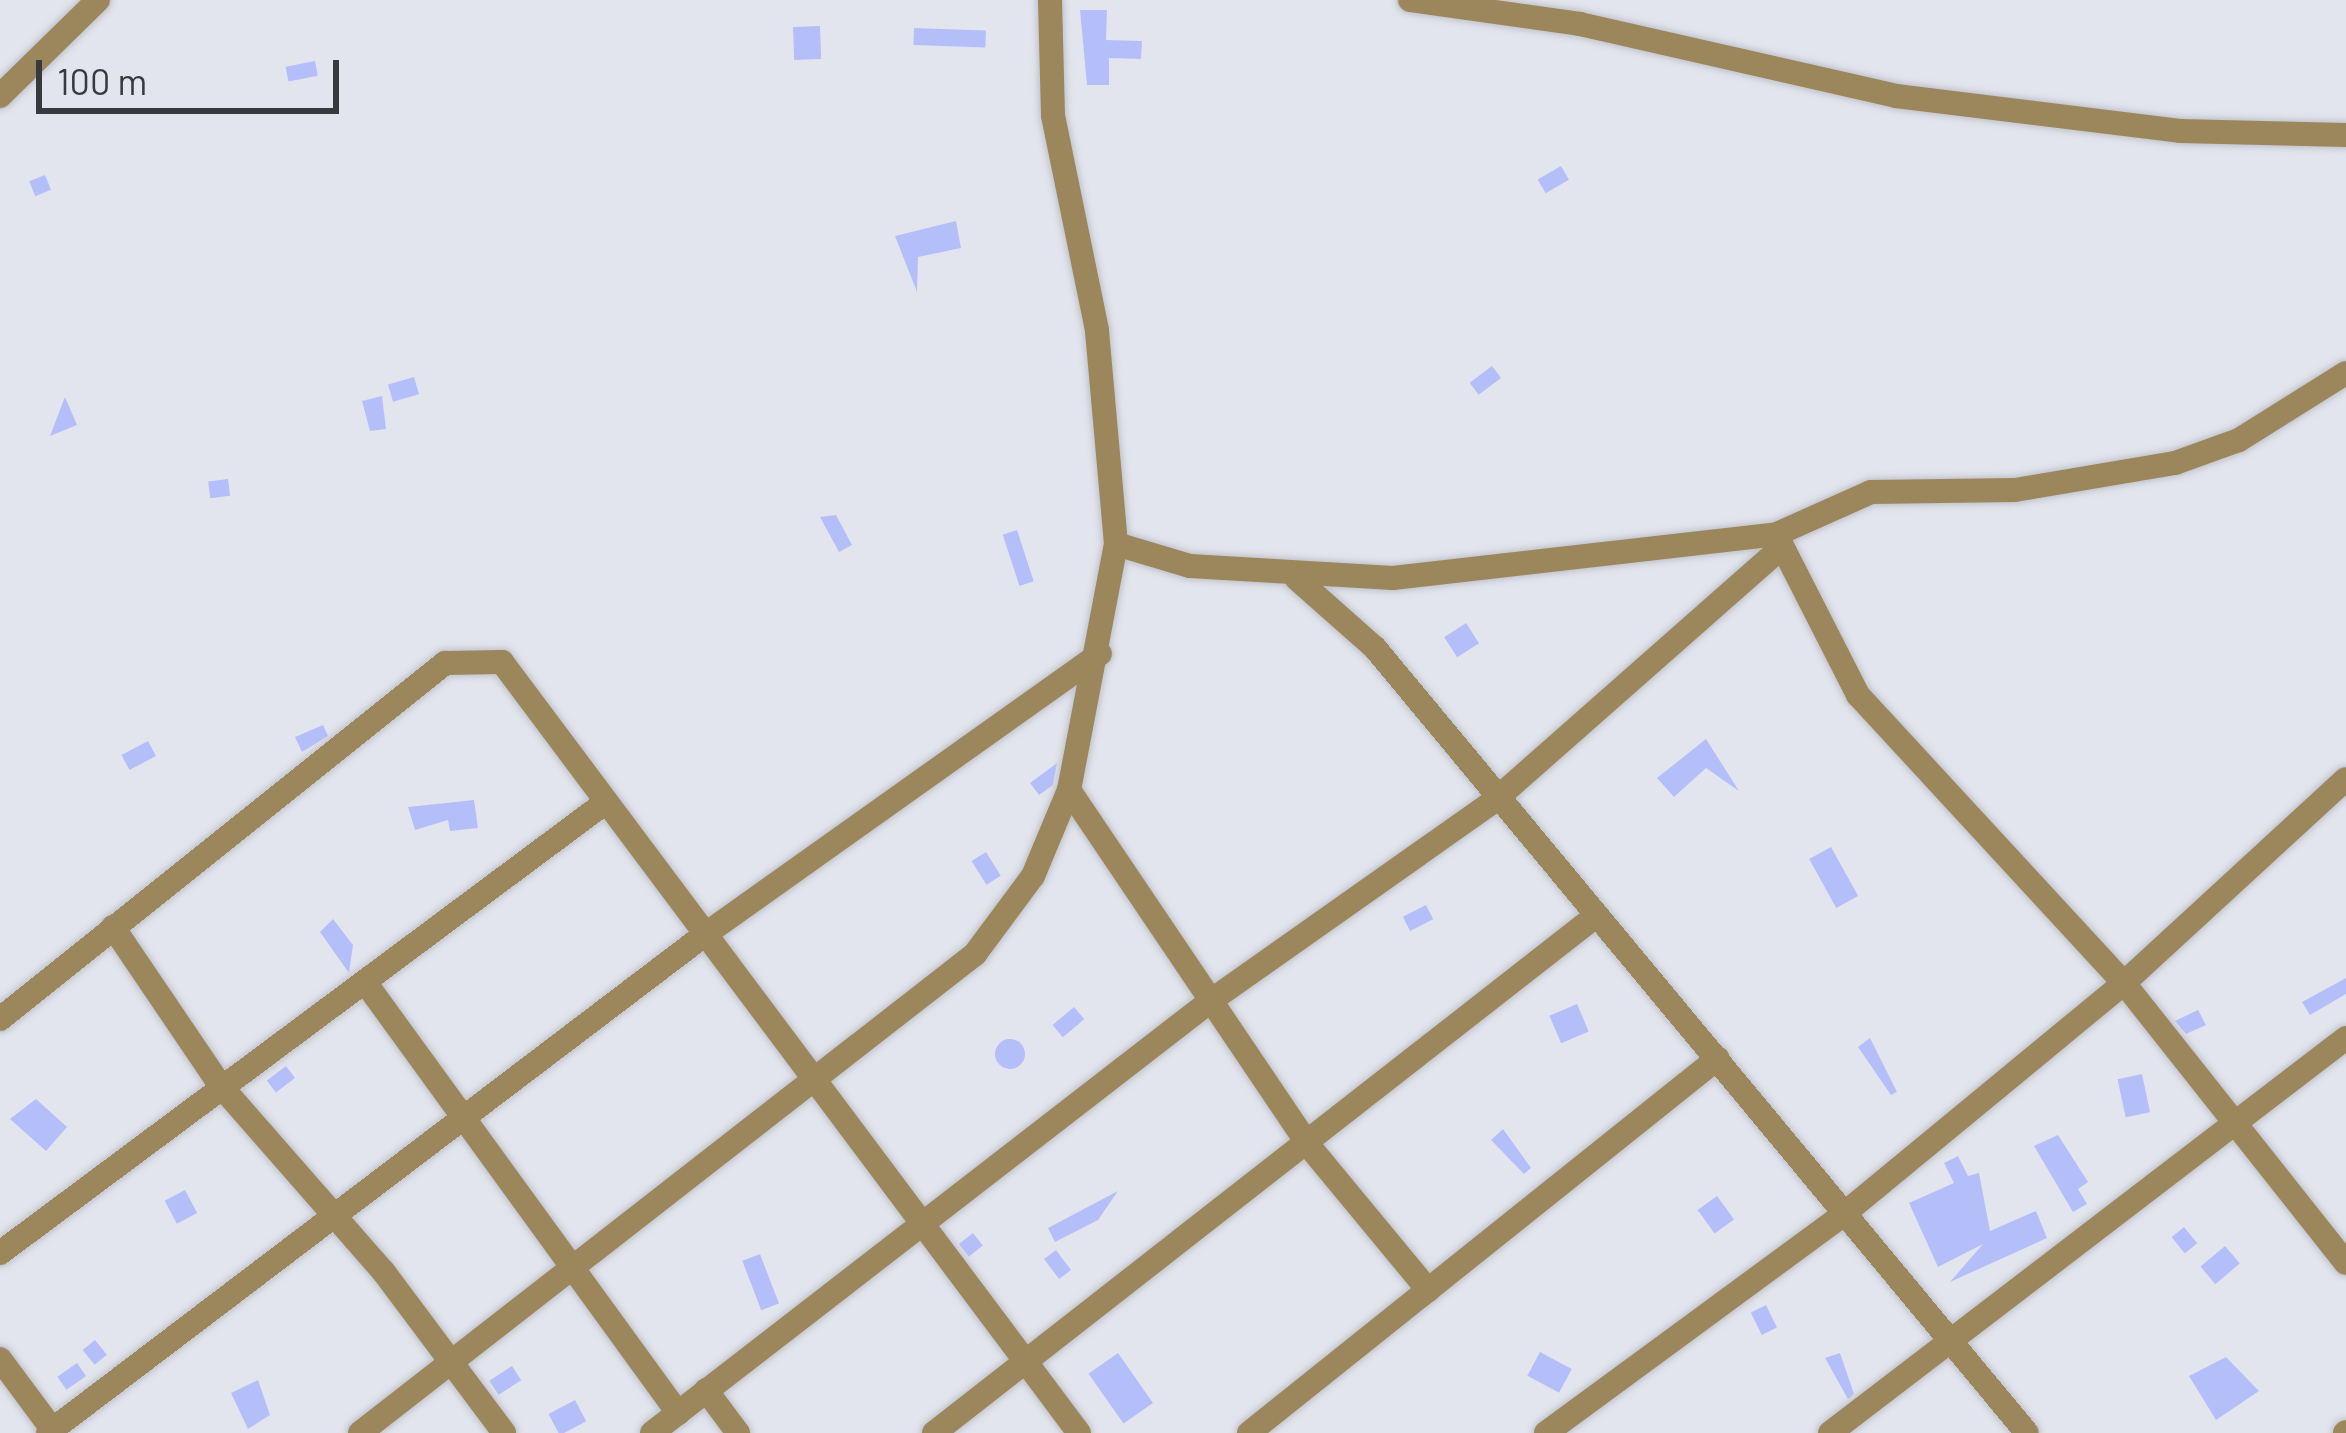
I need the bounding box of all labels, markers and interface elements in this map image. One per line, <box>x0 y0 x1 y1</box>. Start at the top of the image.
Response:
scale bar <box>42 36 345 110</box>
text: 100 m <box>57 59 147 102</box>

